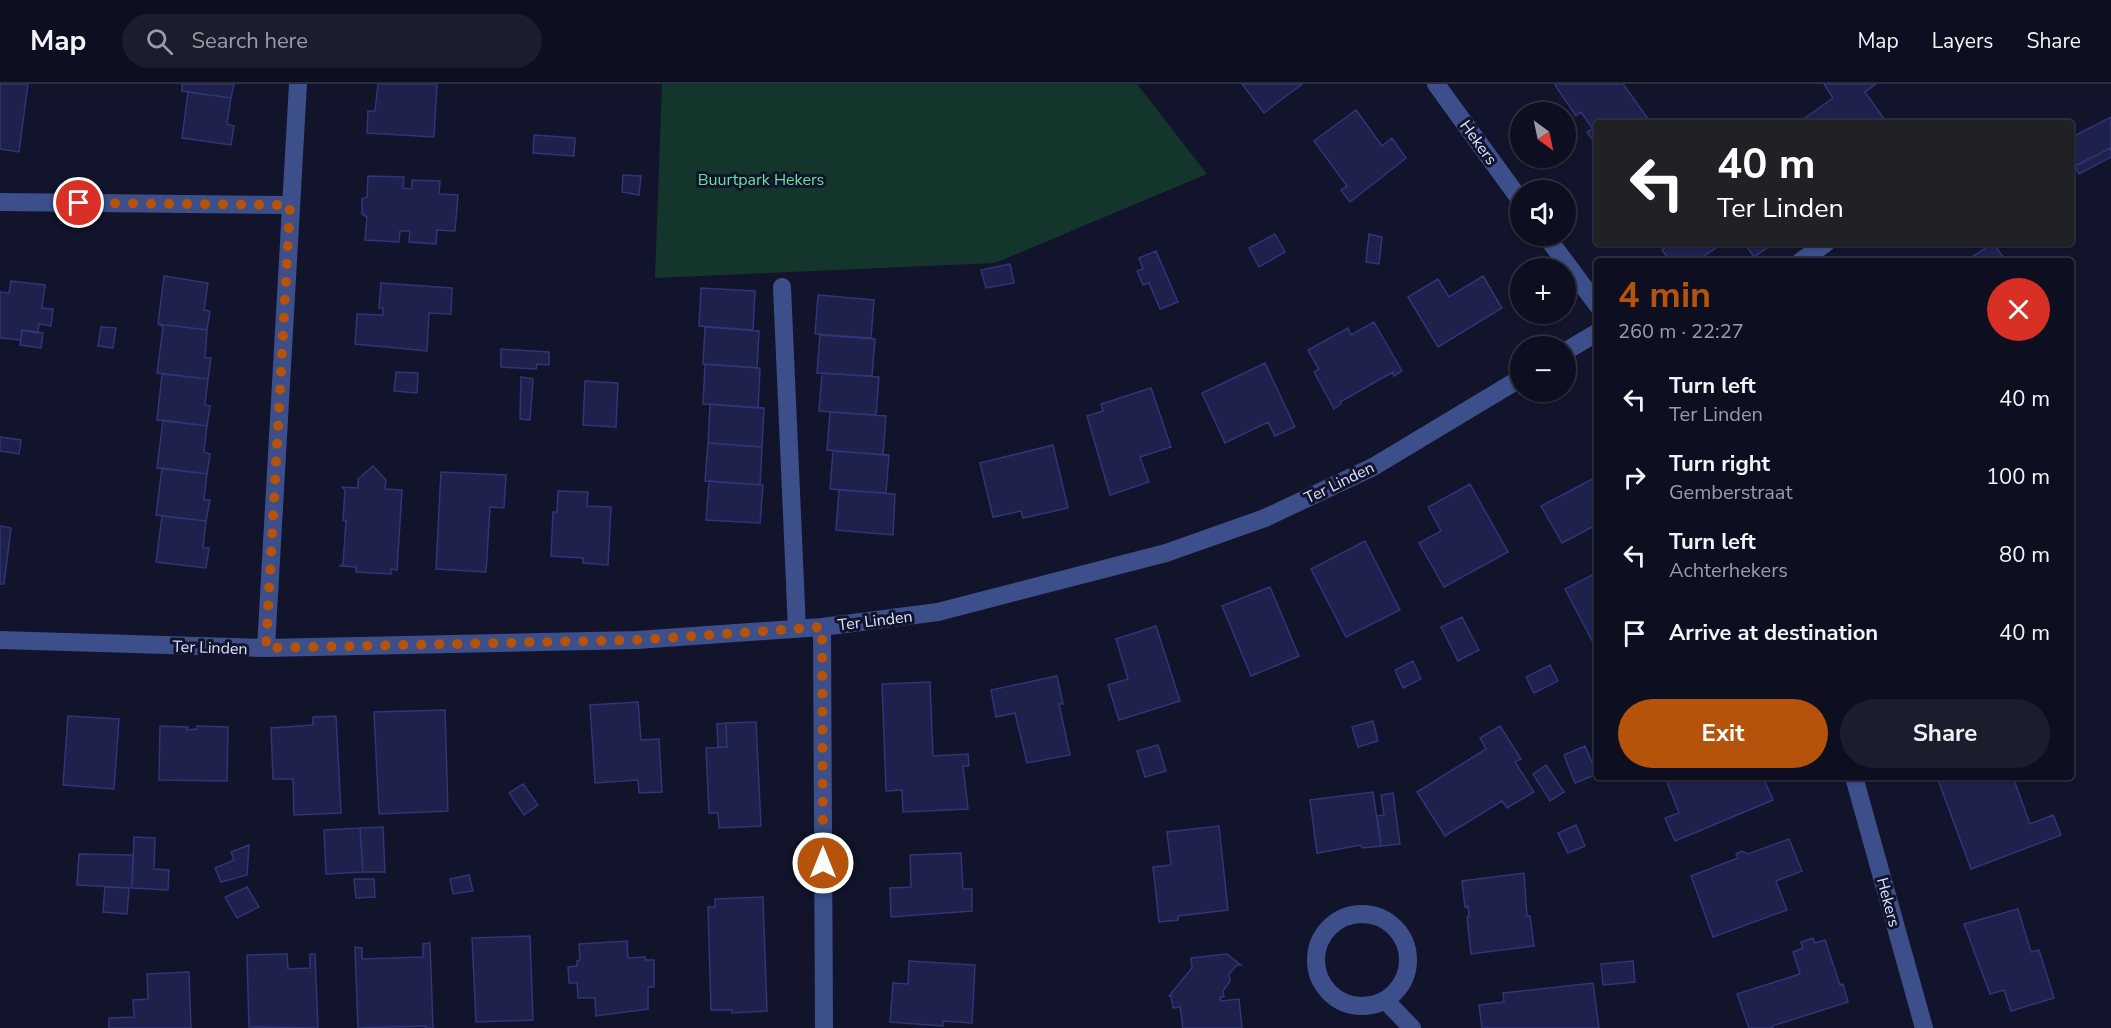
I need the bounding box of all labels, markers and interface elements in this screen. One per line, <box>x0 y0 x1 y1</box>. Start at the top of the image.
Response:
search box <box>122 14 542 68</box>
text: Map <box>30 22 86 60</box>
icon: search <box>143 25 176 58</box>
text: Search here <box>191 26 308 56</box>
text: Map <box>1857 27 1899 55</box>
text: Layers <box>1932 27 1993 55</box>
text: Share <box>2026 27 2081 55</box>
north arrow <box>1510 102 1576 168</box>
map controls <box>1510 102 1576 402</box>
street label: Hekers <box>1454 116 1502 169</box>
text: 40 m <box>1717 136 1816 193</box>
icon: left <box>1618 144 1696 222</box>
park label: Buurtpark Hekers <box>698 169 824 191</box>
pin <box>53 177 104 228</box>
button: sound <box>1510 180 1576 246</box>
icon: arrive <box>62 186 95 219</box>
text: Ter Linden <box>1717 190 1844 227</box>
button: + <box>1510 258 1576 324</box>
text: 4 min <box>1618 271 1711 320</box>
button: close <box>1987 278 2050 341</box>
text: 260 m · 22:27 <box>1618 318 1744 345</box>
button: − <box>1510 336 1576 402</box>
text: Turn left <box>1669 371 1756 401</box>
icon: left <box>1618 383 1651 416</box>
text: 40 m <box>1999 384 2050 414</box>
text: Ter Linden <box>1669 401 1763 428</box>
text: Turn right <box>1669 449 1770 479</box>
street label: Ter Linden <box>1301 457 1378 509</box>
icon: right <box>1618 461 1651 494</box>
text: 100 m <box>1986 462 2050 492</box>
text: Gemberstraat <box>1669 479 1792 506</box>
text: Turn left <box>1669 527 1756 557</box>
icon: left <box>1618 539 1651 572</box>
text: 80 m <box>1999 540 2050 570</box>
text: Achterhekers <box>1669 557 1788 584</box>
street label: Ter Linden <box>836 605 914 636</box>
icon: arrive <box>1618 617 1651 650</box>
text: Arrive at destination <box>1669 618 1878 648</box>
text: 40 m <box>1999 618 2050 648</box>
street label: Ter Linden <box>172 636 248 660</box>
button: Exit <box>1618 699 1828 768</box>
button: Share <box>1840 699 2050 768</box>
position arrow <box>791 831 855 895</box>
street label: Hekers <box>1871 875 1905 929</box>

